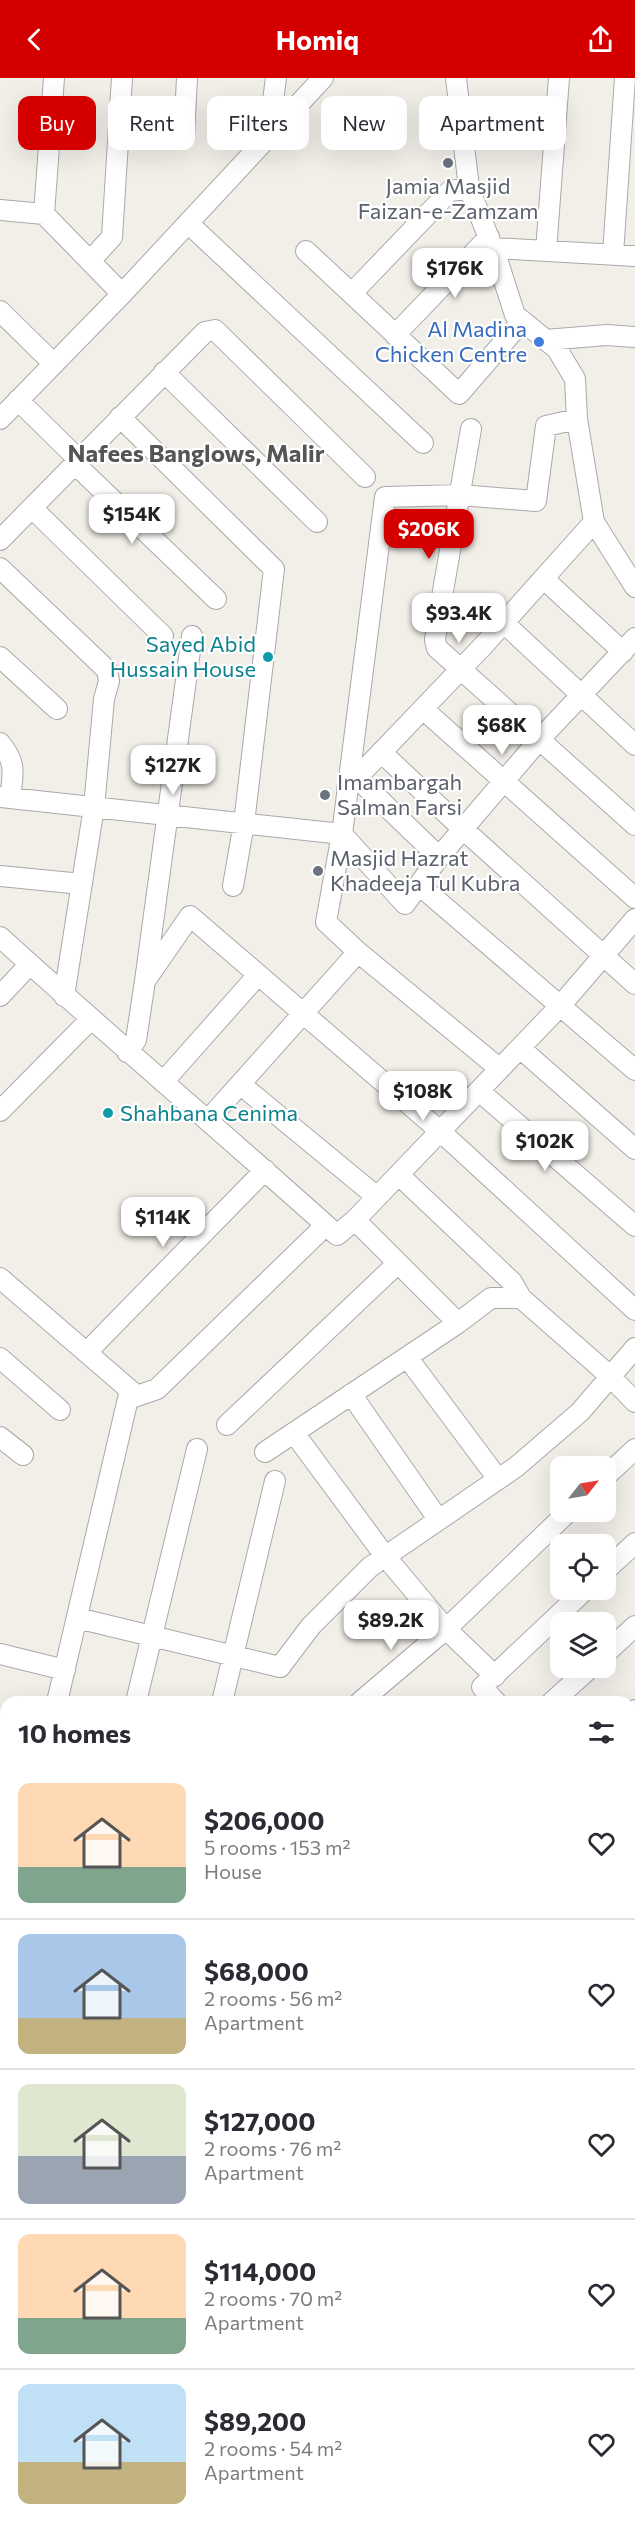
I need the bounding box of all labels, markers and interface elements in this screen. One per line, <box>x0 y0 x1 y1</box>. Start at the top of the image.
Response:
icon: back <box>18 23 51 56</box>
text: Homiq <box>276 23 359 56</box>
icon: share <box>584 23 617 56</box>
chip: Buy <box>18 96 96 150</box>
chip: Rent <box>108 96 195 150</box>
chip: Filters <box>207 96 309 150</box>
chip: New <box>321 96 407 150</box>
chip: Apartment <box>419 96 566 150</box>
marker: Jamia Masjid Faizan-e-Zamzam <box>441 156 455 170</box>
place label: Jamia Masjid Faizan-e-Zamzam <box>358 172 538 224</box>
pin: $176K <box>413 248 497 299</box>
text: $176K <box>426 255 484 279</box>
place label: Al Madina Chicken Centre <box>375 315 527 367</box>
marker: Al Madina Chicken Centre <box>532 335 546 349</box>
district label: Nafees Banglows, Malir <box>67 438 325 467</box>
pin: $154K <box>90 494 174 545</box>
text: $154K <box>103 501 161 525</box>
pin: $206K <box>387 509 471 560</box>
text: $206K <box>398 516 460 540</box>
pin: $93.4K <box>410 593 508 644</box>
text: $93.4K <box>426 600 492 624</box>
place label: Sayed Abid Hussain House <box>110 630 256 682</box>
marker: Sayed Abid Hussain House <box>261 650 275 664</box>
pin: $68K <box>466 705 538 756</box>
text: $68K <box>477 712 527 736</box>
pin: $127K <box>131 745 215 796</box>
text: $127K <box>145 752 201 776</box>
place label: Imambargah Salman Farsi <box>337 768 462 820</box>
marker: Imambargah Salman Farsi <box>318 788 332 802</box>
place label: Masjid Hazrat Khadeeja Tul Kubra <box>330 844 520 896</box>
marker: Masjid Hazrat Khadeeja Tul Kubra <box>311 864 325 878</box>
pin: $108K <box>381 1071 465 1122</box>
text: $108K <box>393 1078 453 1102</box>
place label: Shahbana Cenima <box>120 1099 298 1126</box>
marker: Shahbana Cenima <box>101 1106 115 1120</box>
pin: $102K <box>503 1121 587 1172</box>
text: $102K <box>515 1128 575 1152</box>
pin: $114K <box>121 1197 205 1248</box>
text: $114K <box>135 1204 191 1228</box>
north arrow <box>550 1456 616 1522</box>
map controls <box>550 1456 616 1678</box>
button: locate <box>550 1534 616 1600</box>
pin: $89.2K <box>342 1600 440 1651</box>
text: $89.2K <box>358 1607 424 1631</box>
button: layers <box>550 1612 616 1678</box>
icon: filters <box>585 1716 618 1749</box>
text: 10 homes <box>18 1717 131 1748</box>
text: $206,000 <box>204 1804 325 1835</box>
icon: home <box>66 1807 138 1879</box>
icon: heart <box>585 1827 618 1860</box>
text: 5 rooms · 153 m² <box>204 1835 351 1859</box>
text: House <box>204 1859 262 1883</box>
text: $68,000 <box>204 1955 309 1986</box>
icon: home <box>66 1958 138 2030</box>
icon: heart <box>585 1978 618 2011</box>
text: 2 rooms · 56 m² <box>204 1986 342 2010</box>
text: Apartment <box>204 2010 304 2034</box>
text: $127,000 <box>204 2105 316 2136</box>
icon: home <box>66 2108 138 2180</box>
icon: heart <box>585 2128 618 2161</box>
text: 2 rooms · 76 m² <box>204 2136 341 2160</box>
text: Apartment <box>204 2160 304 2184</box>
text: $114,000 <box>204 2255 316 2286</box>
icon: home <box>66 2258 138 2330</box>
icon: heart <box>585 2278 618 2311</box>
text: 2 rooms · 70 m² <box>204 2286 342 2310</box>
text: Apartment <box>204 2310 304 2334</box>
text: $89,200 <box>204 2405 306 2436</box>
icon: home <box>66 2408 138 2480</box>
icon: heart <box>585 2428 618 2461</box>
text: 2 rooms · 54 m² <box>204 2436 342 2460</box>
text: Apartment <box>204 2460 304 2484</box>

